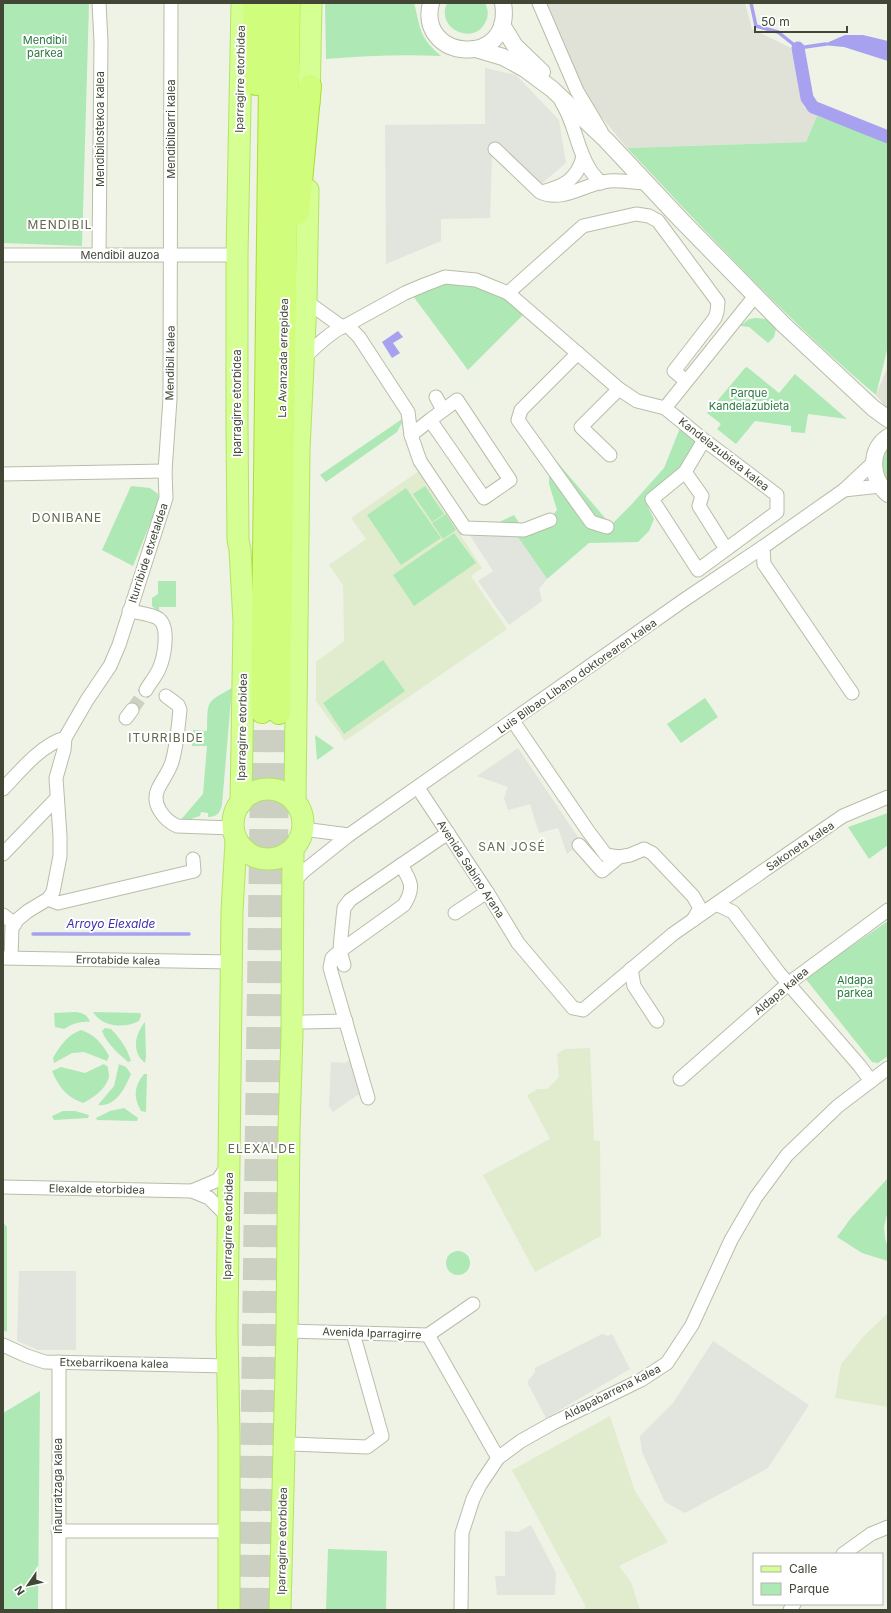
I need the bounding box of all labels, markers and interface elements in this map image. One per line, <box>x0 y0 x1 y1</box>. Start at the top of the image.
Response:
scale bar <box>755 8 847 34</box>
text: 50 m <box>761 14 790 29</box>
street label: Iparragirre etorbidea <box>232 25 248 133</box>
park label: Mendibil parkea <box>23 33 67 60</box>
street label: Mendibilostekoa kalea <box>93 71 107 187</box>
street label: Mendibilbarri kalea <box>164 79 178 179</box>
district label: MENDIBIL <box>28 217 92 232</box>
street label: Mendibil auzoa <box>81 248 159 262</box>
street label: La Avanzada errepidea <box>275 298 291 418</box>
street label: Mendibil kalea <box>162 325 178 401</box>
street label: Iparragirre etorbidea <box>230 349 244 457</box>
park label: Parque Kandelazubieta <box>709 386 789 413</box>
street label: Kandelazubieta kalea <box>676 414 772 494</box>
street label: Iturribide etxetaldea <box>125 501 171 605</box>
district label: DONIBANE <box>32 510 102 525</box>
street label: Luis Bilbao Libano doktorearen kalea <box>495 615 659 737</box>
street label: Iparragirre etorbidea <box>234 673 250 781</box>
district label: ITURRIBIDE <box>128 730 204 745</box>
street label: Avenida Sabino Arana <box>434 817 508 921</box>
street label: Sakoneta kalea <box>763 818 837 874</box>
district label: SAN JOSÉ <box>478 839 546 854</box>
water label: Arroyo Elexalde <box>66 916 156 931</box>
street label: Errotabide kalea <box>76 952 160 968</box>
street label: Aldapa kalea <box>751 964 811 1018</box>
park label: Aldapa parkea <box>837 973 873 1000</box>
district label: ELEXALDE <box>228 1141 296 1156</box>
street label: Iparragirre etorbidea <box>220 1172 236 1280</box>
street label: Elexalde etorbidea <box>49 1181 145 1197</box>
street label: Avenida Iparragirre <box>322 1324 422 1342</box>
street label: Etxebarrikoena kalea <box>59 1355 169 1371</box>
street label: Aldapabarrena kalea <box>561 1361 663 1423</box>
street label: Iñaurratzaga kalea <box>51 1438 65 1534</box>
street label: Iparragirre etorbidea <box>274 1487 290 1595</box>
legend <box>753 1553 883 1605</box>
text: Calle <box>789 1561 817 1576</box>
north arrow <box>8 1565 48 1605</box>
text: Parque <box>789 1581 829 1596</box>
text: N <box>12 1583 28 1598</box>

